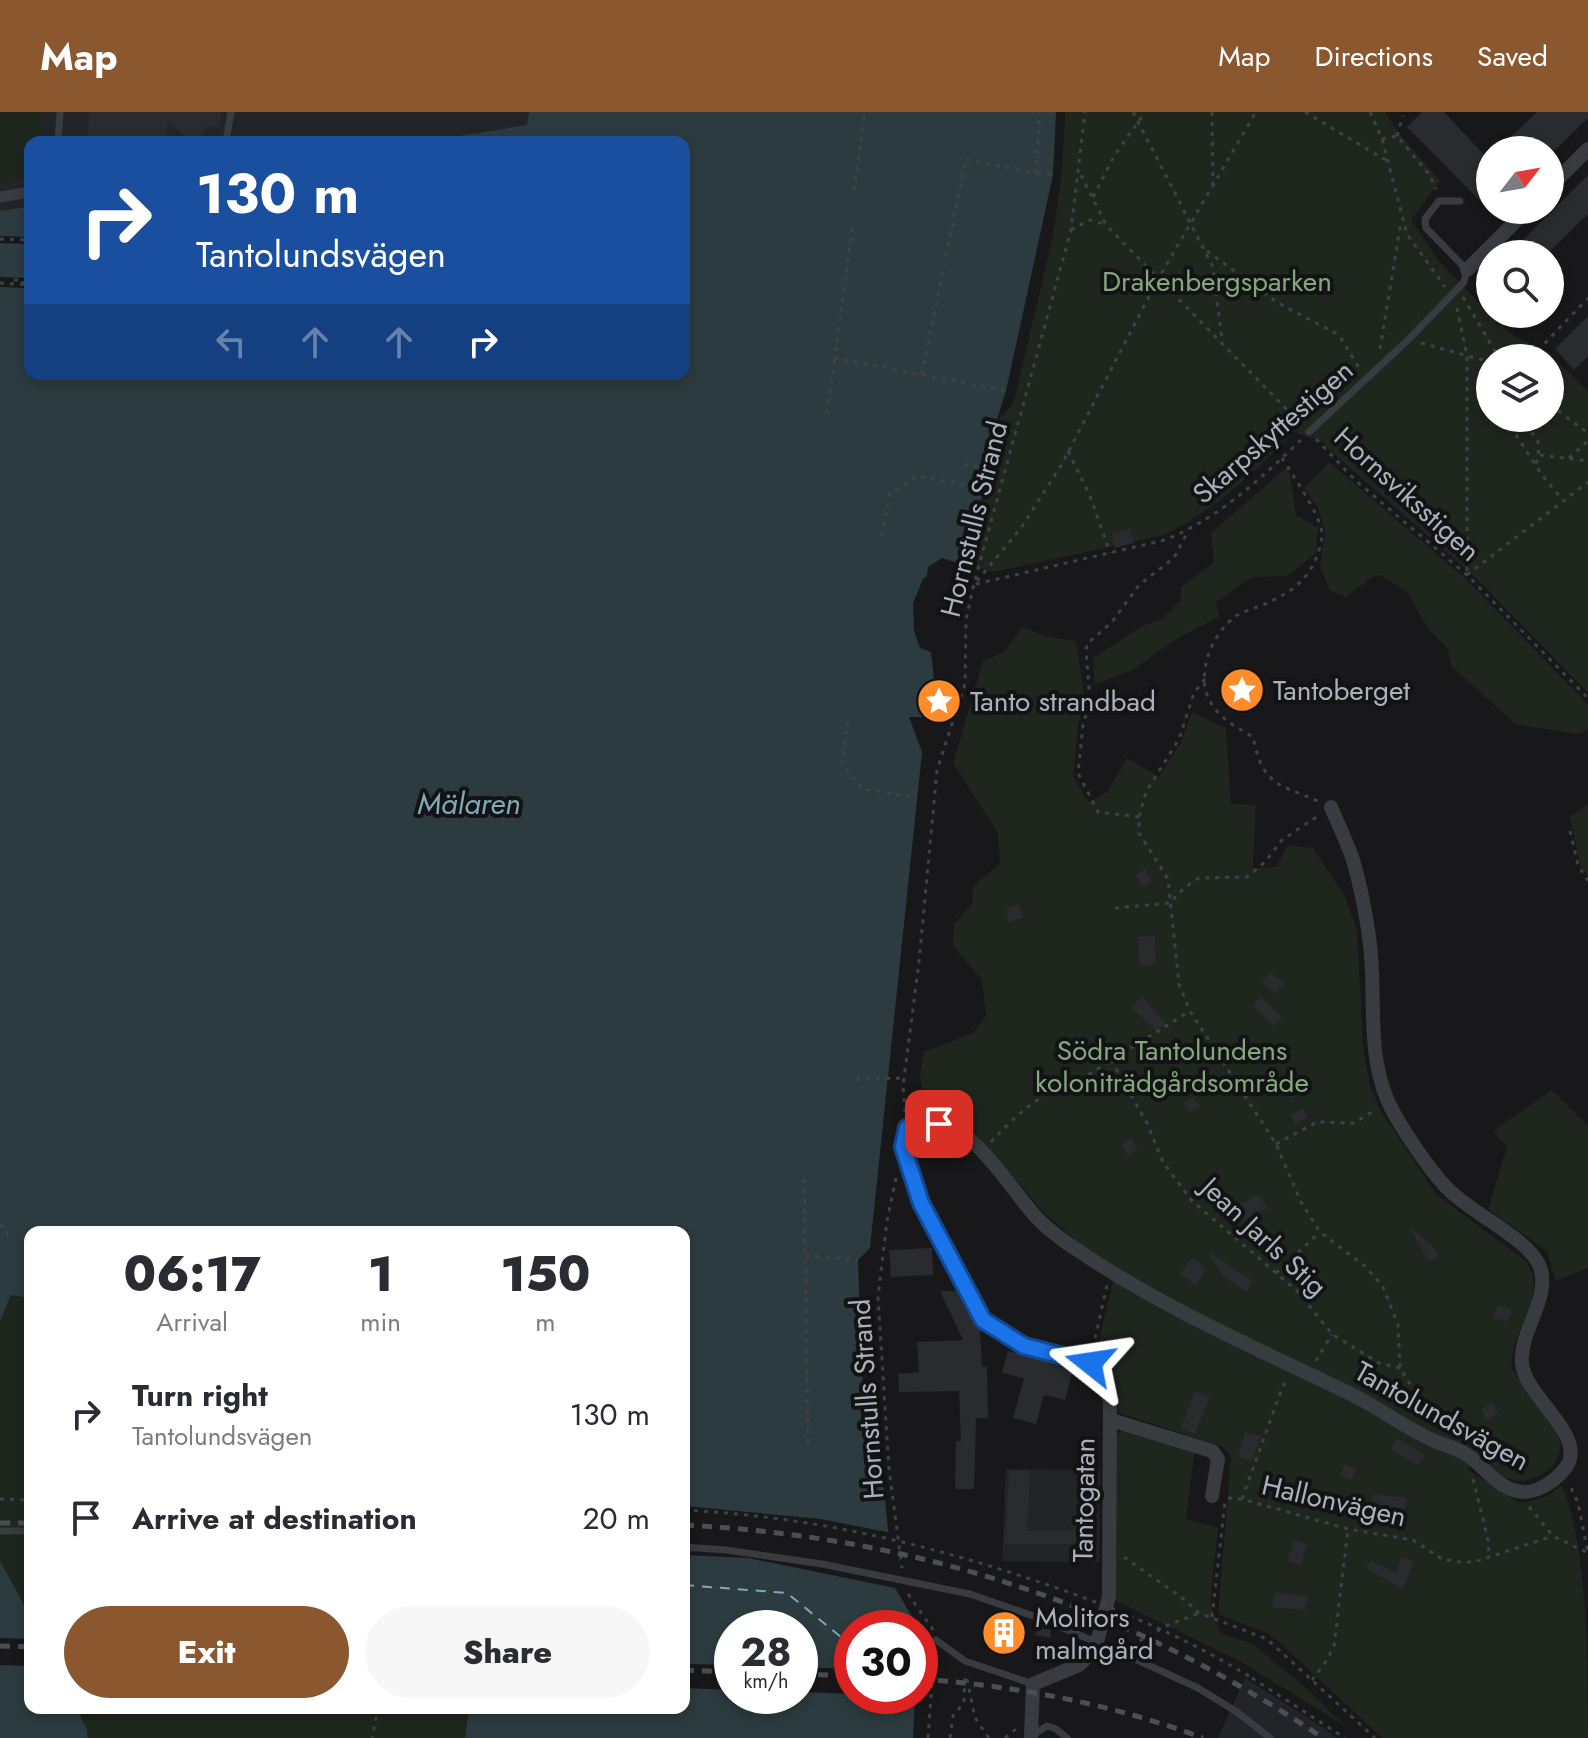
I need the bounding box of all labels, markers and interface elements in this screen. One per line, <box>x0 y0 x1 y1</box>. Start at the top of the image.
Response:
text: Map <box>40 29 118 84</box>
text: Map <box>1218 36 1270 77</box>
text: Directions <box>1314 36 1433 77</box>
text: Saved <box>1477 36 1548 77</box>
north arrow <box>1476 136 1564 224</box>
map controls <box>1476 136 1564 432</box>
text: 130 m <box>196 153 359 234</box>
icon: right <box>64 168 168 272</box>
text: Tantolundsvägen <box>196 228 446 280</box>
button: search <box>1476 240 1564 328</box>
park label: Drakenbergsparken <box>1102 261 1332 302</box>
icon: left <box>209 320 253 364</box>
icon: ahead <box>293 320 337 364</box>
icon: ahead <box>377 320 421 364</box>
icon: right <box>461 320 505 364</box>
button: layers <box>1476 344 1564 432</box>
street label: Skarpskyttestigen <box>1184 351 1362 513</box>
street label: Hornstulls Strand <box>930 417 1018 621</box>
street label: Hornsviksstigen <box>1325 417 1489 571</box>
place icon: Tantoberget <box>1218 666 1266 714</box>
place label: Tantoberget <box>1273 670 1410 711</box>
place icon: Tanto strandbad <box>915 677 963 725</box>
place label: Tanto strandbad <box>970 681 1156 722</box>
water label: Mälaren <box>417 782 521 825</box>
park label: Södra Tantolundens koloniträdgårdsområde <box>1035 1030 1309 1103</box>
pin <box>905 1090 973 1158</box>
icon: arrive <box>917 1102 961 1146</box>
street label: Jean Jarls Stig <box>1189 1165 1336 1306</box>
text: 06:17 <box>123 1240 261 1309</box>
text: 1 <box>368 1240 393 1309</box>
text: 150 <box>500 1240 591 1309</box>
street label: Hornstulls Strand <box>840 1297 894 1501</box>
text: Arrival <box>156 1303 228 1341</box>
text: min <box>360 1303 401 1341</box>
text: m <box>535 1303 556 1341</box>
position arrow <box>1048 1321 1132 1405</box>
street label: Tantolundsvägen <box>1347 1351 1537 1481</box>
text: Turn right <box>132 1374 268 1417</box>
icon: right <box>64 1392 108 1436</box>
text: 130 m <box>570 1393 650 1436</box>
text: Tantolundsvägen <box>132 1417 312 1455</box>
street label: Tantogatan <box>1062 1437 1106 1563</box>
street label: Hallonvägen <box>1258 1464 1410 1538</box>
icon: arrive <box>64 1496 108 1540</box>
text: Arrive at destination <box>132 1497 417 1540</box>
text: 20 m <box>583 1497 650 1540</box>
place label: Molitors malmgård <box>1035 1597 1154 1670</box>
button: Exit <box>64 1606 349 1698</box>
button: Share <box>365 1606 650 1698</box>
building icon: Molitors malmgård <box>980 1609 1028 1657</box>
speed limit sign: 30 <box>834 1610 938 1714</box>
text: 28 <box>740 1623 792 1681</box>
text: km/h <box>743 1667 789 1696</box>

